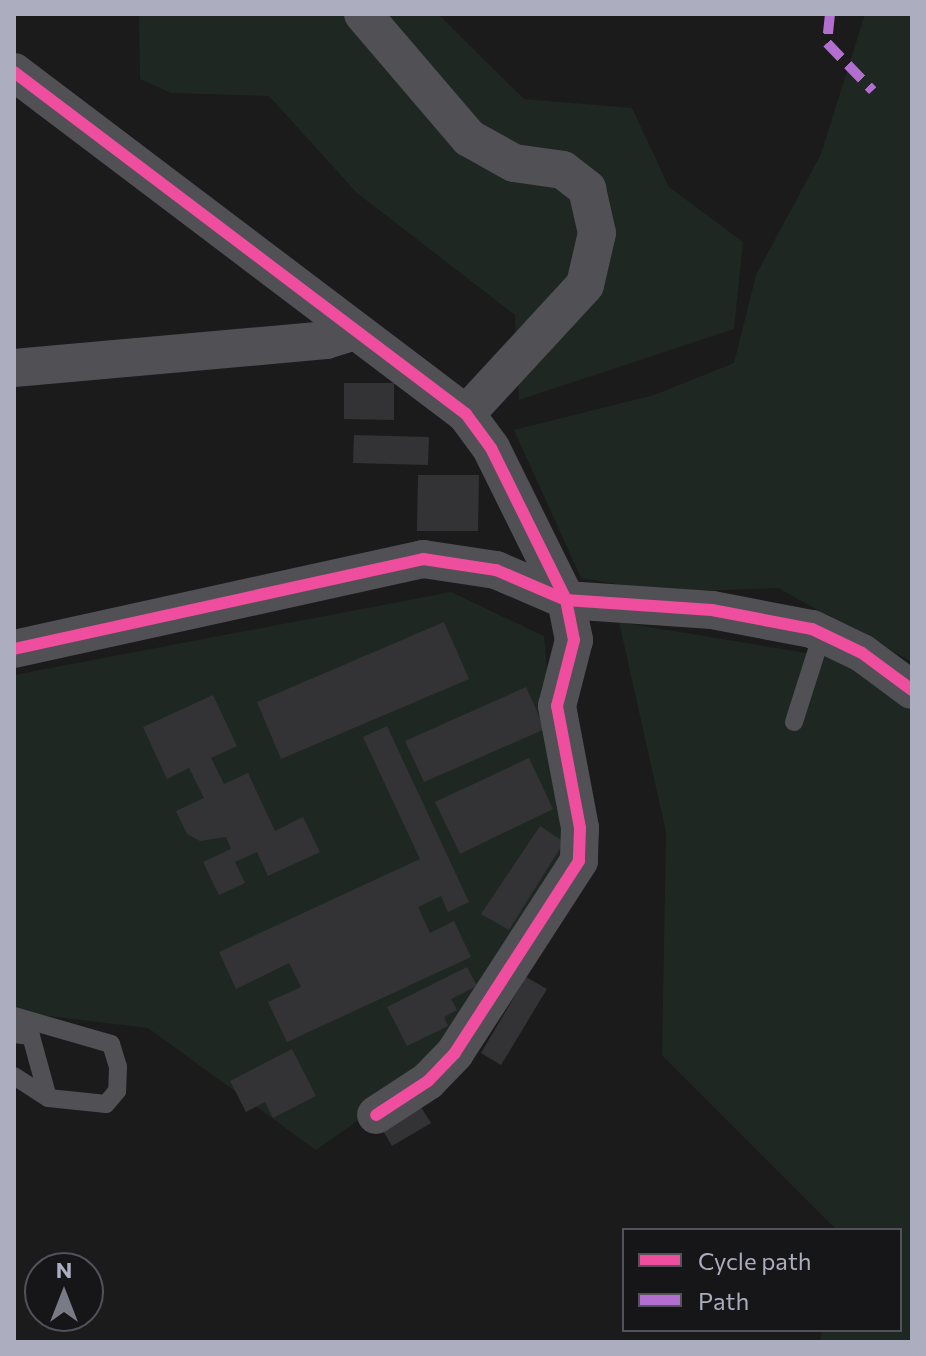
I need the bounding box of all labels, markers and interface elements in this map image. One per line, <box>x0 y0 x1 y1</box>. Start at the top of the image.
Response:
legend <box>622 1228 902 1332</box>
text: Cycle path <box>698 1246 812 1275</box>
north arrow <box>24 1252 104 1332</box>
text: N <box>56 1256 72 1283</box>
text: Path <box>698 1286 749 1315</box>

